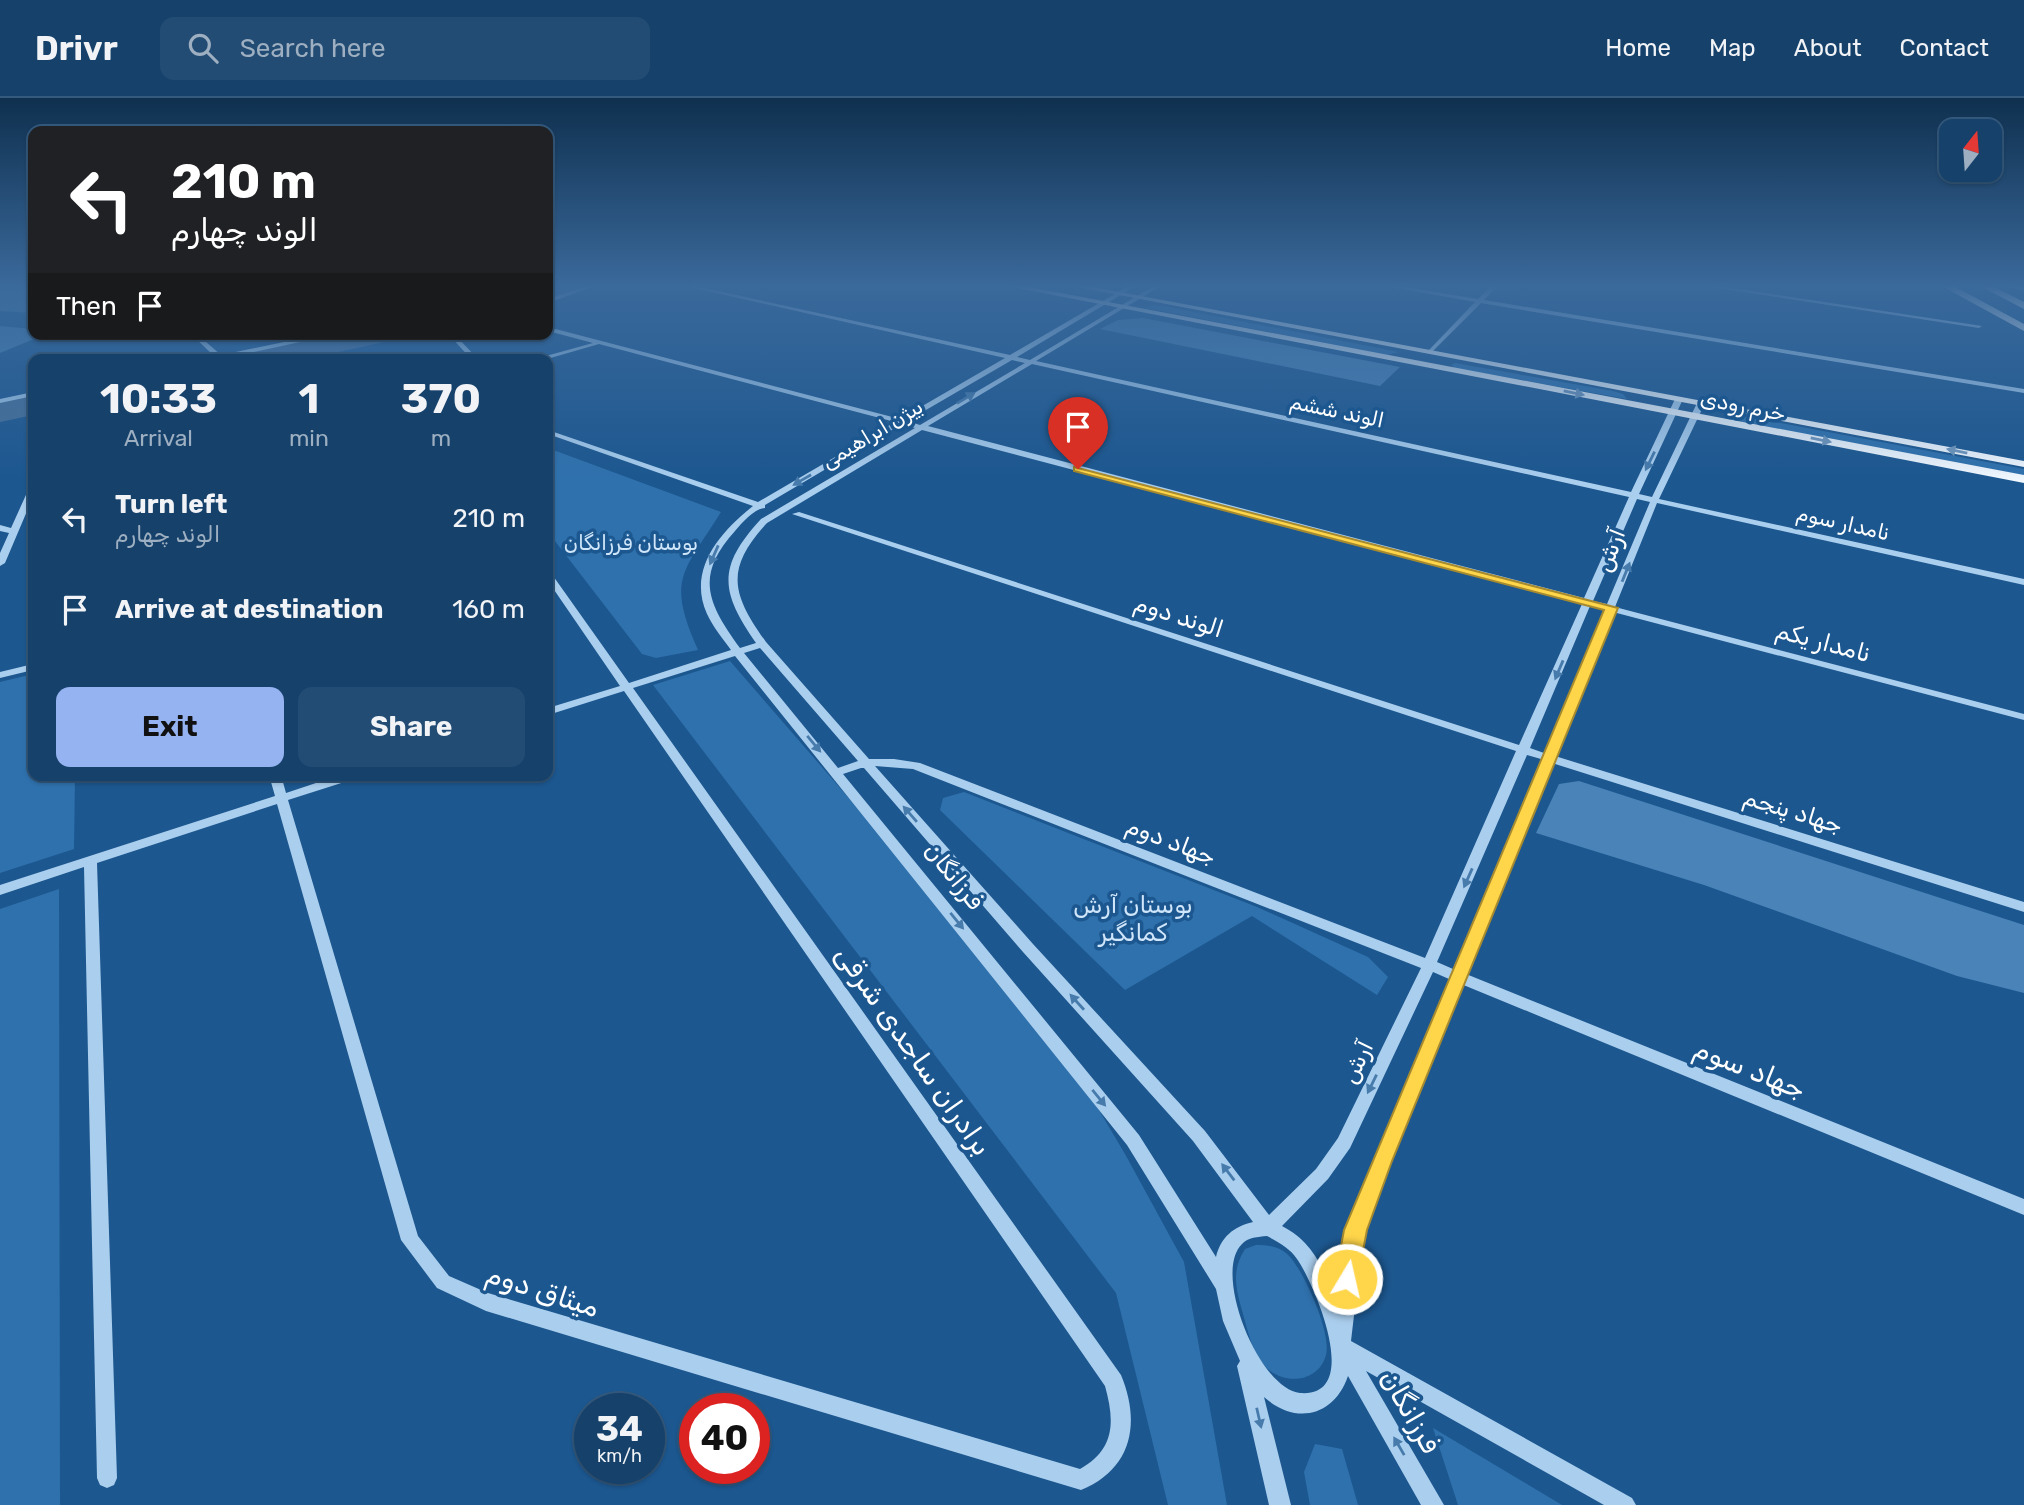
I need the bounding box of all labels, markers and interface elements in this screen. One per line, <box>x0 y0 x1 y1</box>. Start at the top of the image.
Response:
search box <box>160 17 650 80</box>
text: Drivr <box>35 29 118 68</box>
icon: search <box>184 29 222 67</box>
text: Search here <box>240 33 386 64</box>
text: Home <box>1605 34 1671 62</box>
text: Map <box>1709 34 1756 62</box>
text: About <box>1794 34 1862 62</box>
text: Contact <box>1900 34 1989 62</box>
north arrow <box>1939 119 2002 182</box>
map controls <box>1939 119 2002 182</box>
text: 210 m <box>171 152 316 210</box>
icon: left <box>56 154 147 245</box>
text: الوند چهارم <box>171 211 318 249</box>
icon: arrive <box>131 287 169 325</box>
text: Then <box>56 291 117 322</box>
text: 10:33 <box>100 374 217 424</box>
text: 1 <box>298 374 319 424</box>
text: 370 <box>401 374 481 424</box>
street label: خرم رودی <box>1698 385 1788 427</box>
street label: الوند ششم <box>1287 388 1386 435</box>
one-way arrow <box>1563 388 1585 399</box>
one-way arrow <box>957 391 976 404</box>
street label: بیژن ابراهیمی <box>816 393 927 474</box>
pin <box>1048 397 1108 469</box>
icon: arrive <box>1059 408 1097 446</box>
text: Arrival <box>124 424 193 452</box>
text: min <box>289 424 329 452</box>
text: m <box>431 424 451 452</box>
one-way arrow <box>1810 435 1832 446</box>
one-way arrow <box>1946 446 1968 457</box>
one-way arrow <box>1644 451 1656 471</box>
one-way arrow <box>793 473 812 486</box>
text: Turn left <box>115 489 227 520</box>
icon: left <box>56 500 94 538</box>
street label: نامدار سوم <box>1794 500 1892 546</box>
text: 210 m <box>453 503 525 534</box>
text: الوند چهارم <box>115 520 220 548</box>
street label: آرش <box>1589 524 1631 576</box>
park label: بوستان فرزانگان <box>564 530 698 555</box>
one-way arrow <box>708 545 720 565</box>
one-way arrow <box>1621 562 1632 583</box>
street label: الوند دوم <box>1130 588 1227 645</box>
icon: arrive <box>56 591 94 629</box>
text: Arrive at destination <box>115 594 383 625</box>
text: 160 m <box>452 594 525 625</box>
street label: نامدار یکم <box>1772 616 1873 669</box>
one-way arrow <box>1553 659 1564 680</box>
button: Exit <box>56 687 284 767</box>
button: Share <box>298 687 525 767</box>
one-way arrow <box>806 735 821 752</box>
street label: جهاد پنجم <box>1739 783 1846 841</box>
one-way arrow <box>903 805 918 822</box>
street label: جهاد دوم <box>1122 811 1220 873</box>
street label: فرزانگان <box>918 837 990 915</box>
one-way arrow <box>1462 868 1474 888</box>
park label: بوستان آرش کمانگیر <box>1073 891 1193 947</box>
one-way arrow <box>949 912 964 929</box>
street label: برادران ساجدی شرقی <box>829 939 999 1162</box>
one-way arrow <box>1070 994 1086 1011</box>
street label: جهاد سوم <box>1689 1031 1810 1108</box>
street label: آرش <box>1335 1036 1379 1088</box>
one-way arrow <box>1366 1074 1377 1094</box>
one-way arrow <box>1092 1089 1107 1107</box>
one-way arrow <box>1221 1164 1236 1182</box>
position arrow <box>1310 1242 1384 1316</box>
street label: میثاق دوم <box>482 1257 604 1326</box>
street label: فرزانگان <box>1373 1363 1448 1459</box>
speed limit sign: 40 <box>679 1393 770 1484</box>
one-way arrow <box>1254 1407 1265 1429</box>
text: 34 <box>596 1408 643 1450</box>
one-way arrow <box>1393 1436 1405 1455</box>
text: km/h <box>597 1445 642 1467</box>

